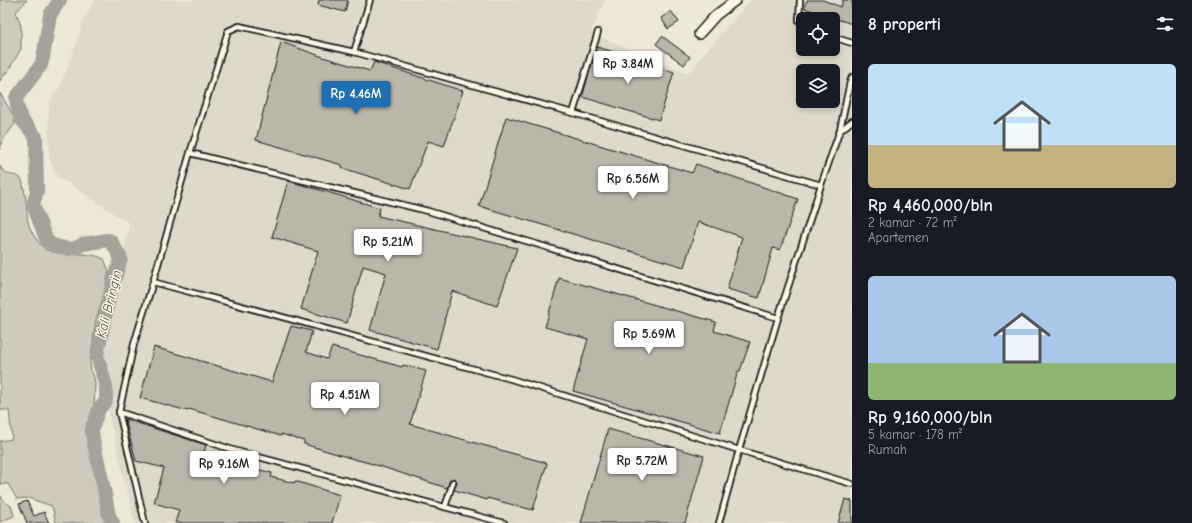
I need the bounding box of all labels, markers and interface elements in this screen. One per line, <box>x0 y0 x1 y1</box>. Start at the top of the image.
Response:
map controls <box>796 12 840 108</box>
button: locate <box>796 12 840 56</box>
icon: filters <box>1154 13 1176 35</box>
text: 8 properti <box>868 15 941 34</box>
pin: Rp 3.84M <box>587 51 669 85</box>
text: Rp 3.84M <box>603 56 653 71</box>
button: layers <box>796 64 840 108</box>
pin: Rp 4.46M <box>315 81 397 115</box>
text: Rp 4.46M <box>331 86 381 101</box>
icon: home <box>986 90 1058 162</box>
pin: Rp 6.56M <box>592 166 674 200</box>
text: Rp 6.56M <box>607 171 659 186</box>
text: Rp 4,460,000/bln <box>868 196 993 215</box>
text: 2 kamar · 72 m² <box>868 215 957 230</box>
pin: Rp 5.21M <box>347 229 429 263</box>
text: Apartemen <box>868 230 929 245</box>
text: Rp 5.21M <box>363 234 413 249</box>
water label: Kali Bringin <box>92 268 126 340</box>
icon: home <box>986 302 1058 374</box>
pin: Rp 5.69M <box>608 321 690 355</box>
text: Rp 5.69M <box>623 326 675 341</box>
pin: Rp 4.51M <box>304 382 386 416</box>
text: Rp 4.51M <box>320 387 370 402</box>
text: Rp 9,160,000/bln <box>868 408 992 427</box>
text: 5 kamar · 178 m² <box>868 427 962 442</box>
text: Rumah <box>868 442 907 457</box>
pin: Rp 5.72M <box>601 448 683 482</box>
pin: Rp 9.16M <box>183 451 265 485</box>
text: Rp 5.72M <box>616 453 668 468</box>
text: Rp 9.16M <box>199 456 249 471</box>

